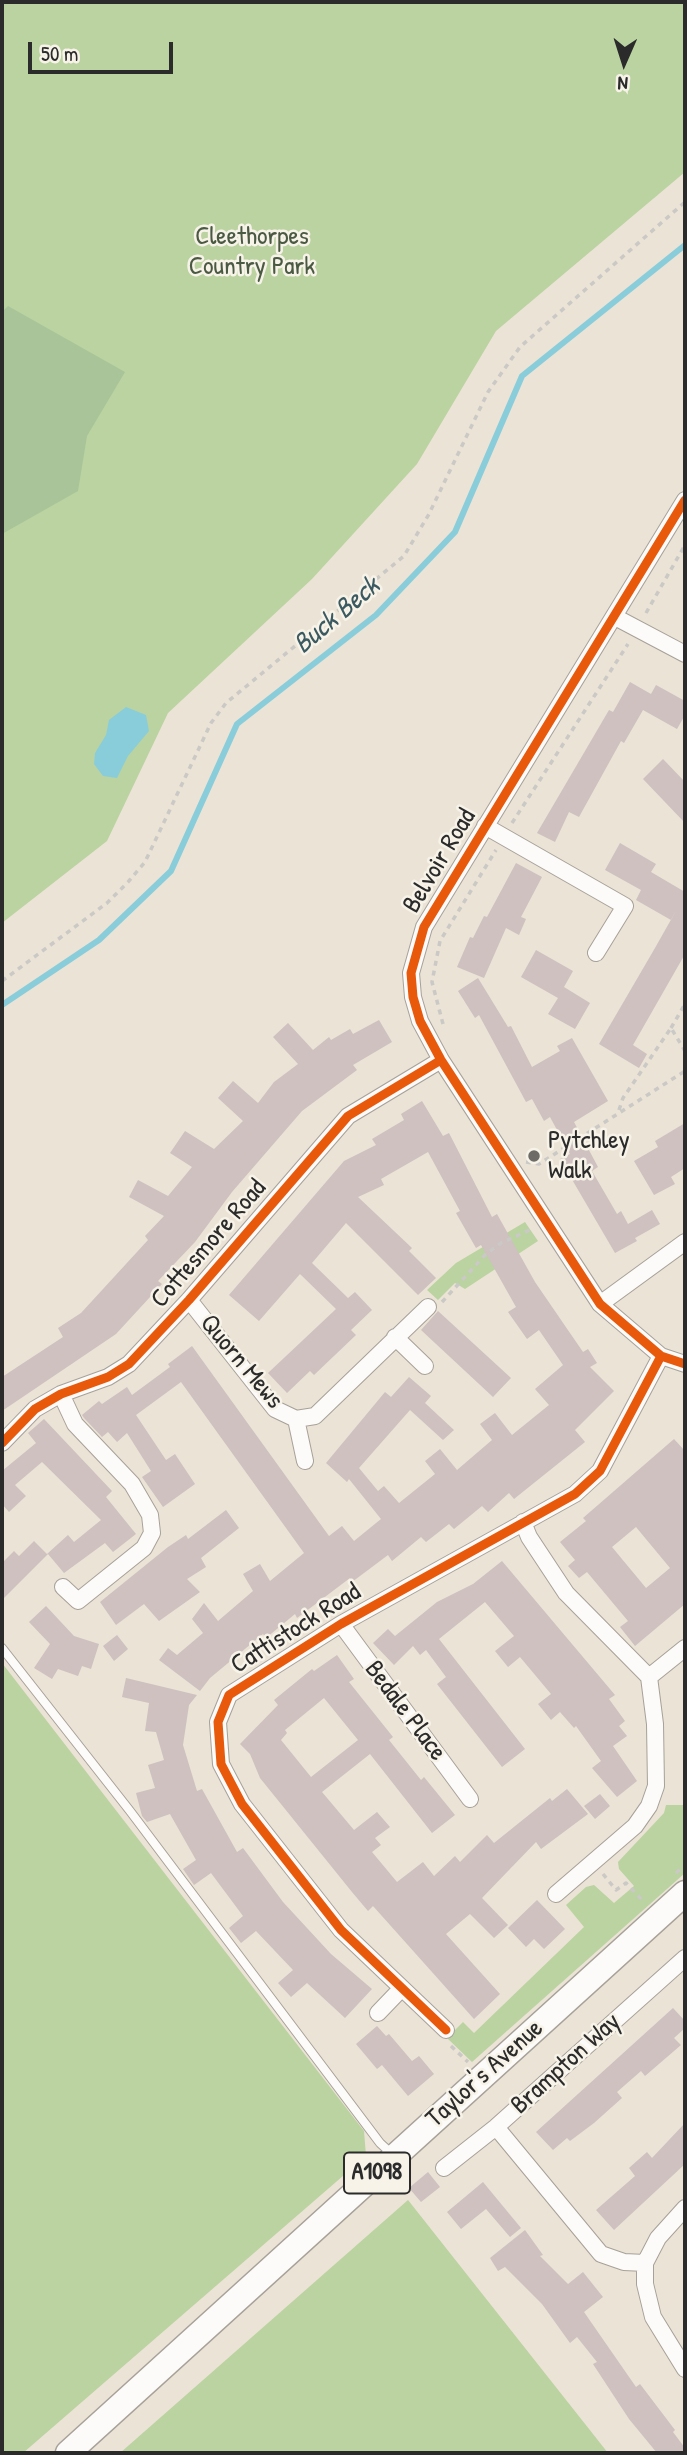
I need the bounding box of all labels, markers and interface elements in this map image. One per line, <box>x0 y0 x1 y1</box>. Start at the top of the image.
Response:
scale bar <box>32 28 177 72</box>
north arrow <box>589 28 659 98</box>
text: 50 m <box>41 39 78 68</box>
text: N <box>617 71 629 97</box>
park label: Cleethorpes Country Park <box>189 221 315 282</box>
water label: Buck Beck <box>287 570 387 662</box>
street label: Belvoir Road <box>397 803 483 919</box>
place label: Pytchley Walk <box>548 1125 630 1186</box>
marker: Pytchley Walk <box>526 1148 542 1164</box>
street label: Cottesmore Road <box>145 1173 273 1315</box>
street label: Quorn Mews <box>193 1308 289 1416</box>
street label: Cattistock Road <box>225 1577 367 1681</box>
street label: Bedale Place <box>357 1655 453 1767</box>
street label: Brampton Way <box>505 2007 627 2121</box>
street label: Taylor's Avenue <box>420 2013 550 2135</box>
road number: A1098 <box>344 2152 410 2194</box>

